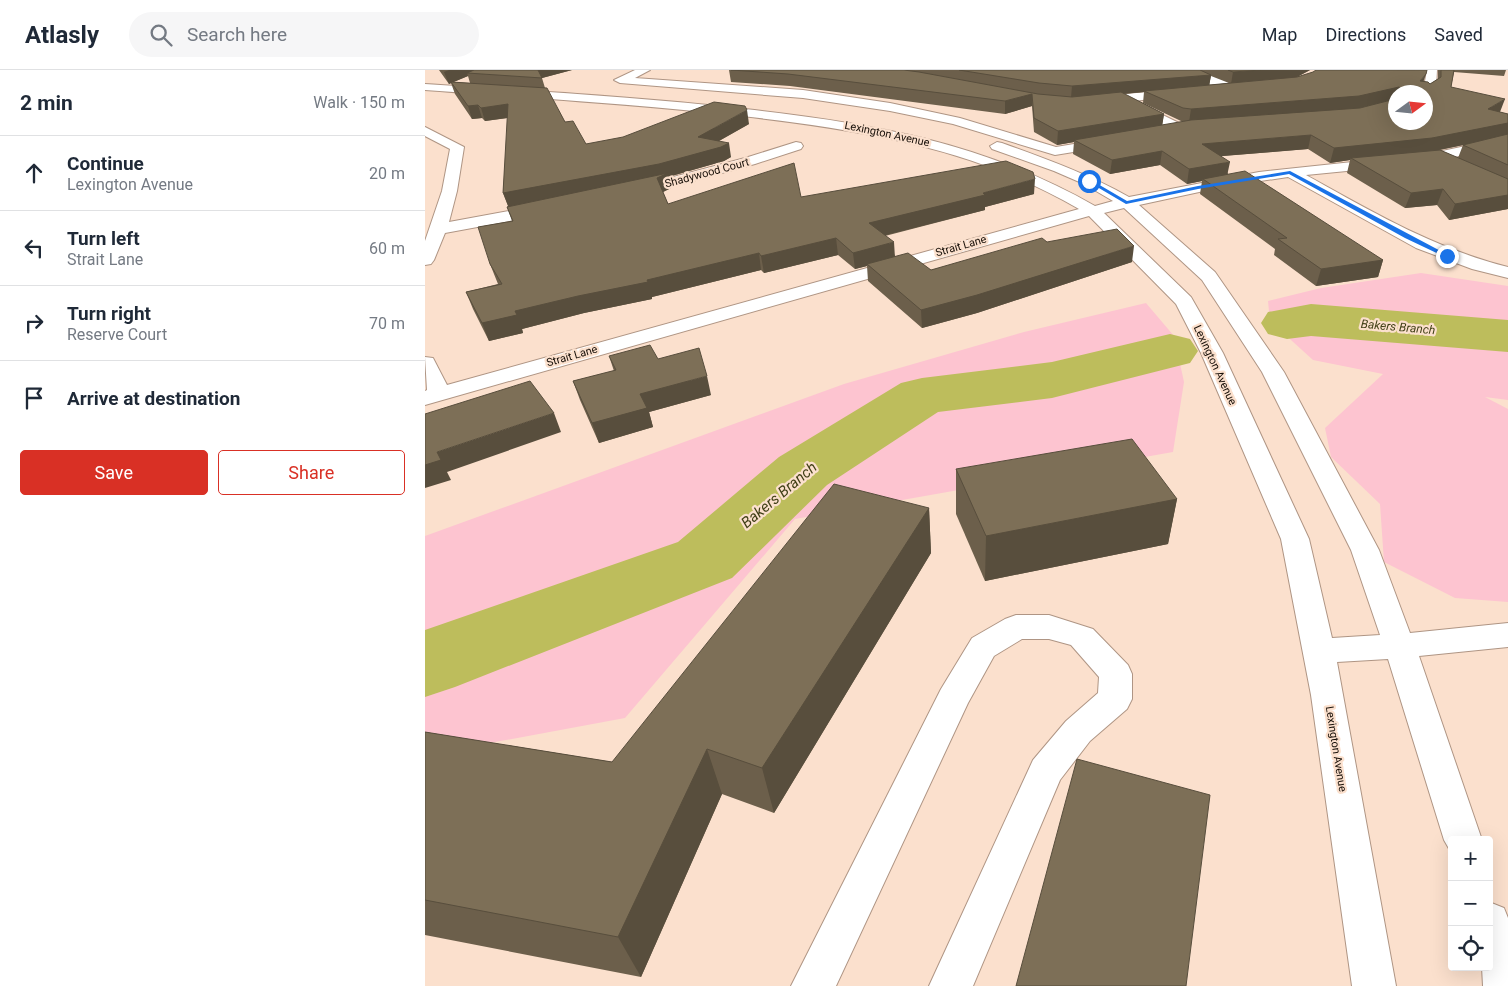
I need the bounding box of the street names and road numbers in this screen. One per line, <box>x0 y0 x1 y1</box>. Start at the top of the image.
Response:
street label: Lexington Avenue <box>843 119 931 149</box>
street label: Shadywood Court <box>663 155 751 191</box>
street label: Strait Lane <box>934 232 988 259</box>
street label: Lexington Avenue <box>1191 323 1239 407</box>
street label: Strait Lane <box>545 342 599 369</box>
street label: Lexington Avenue <box>1323 705 1349 793</box>

